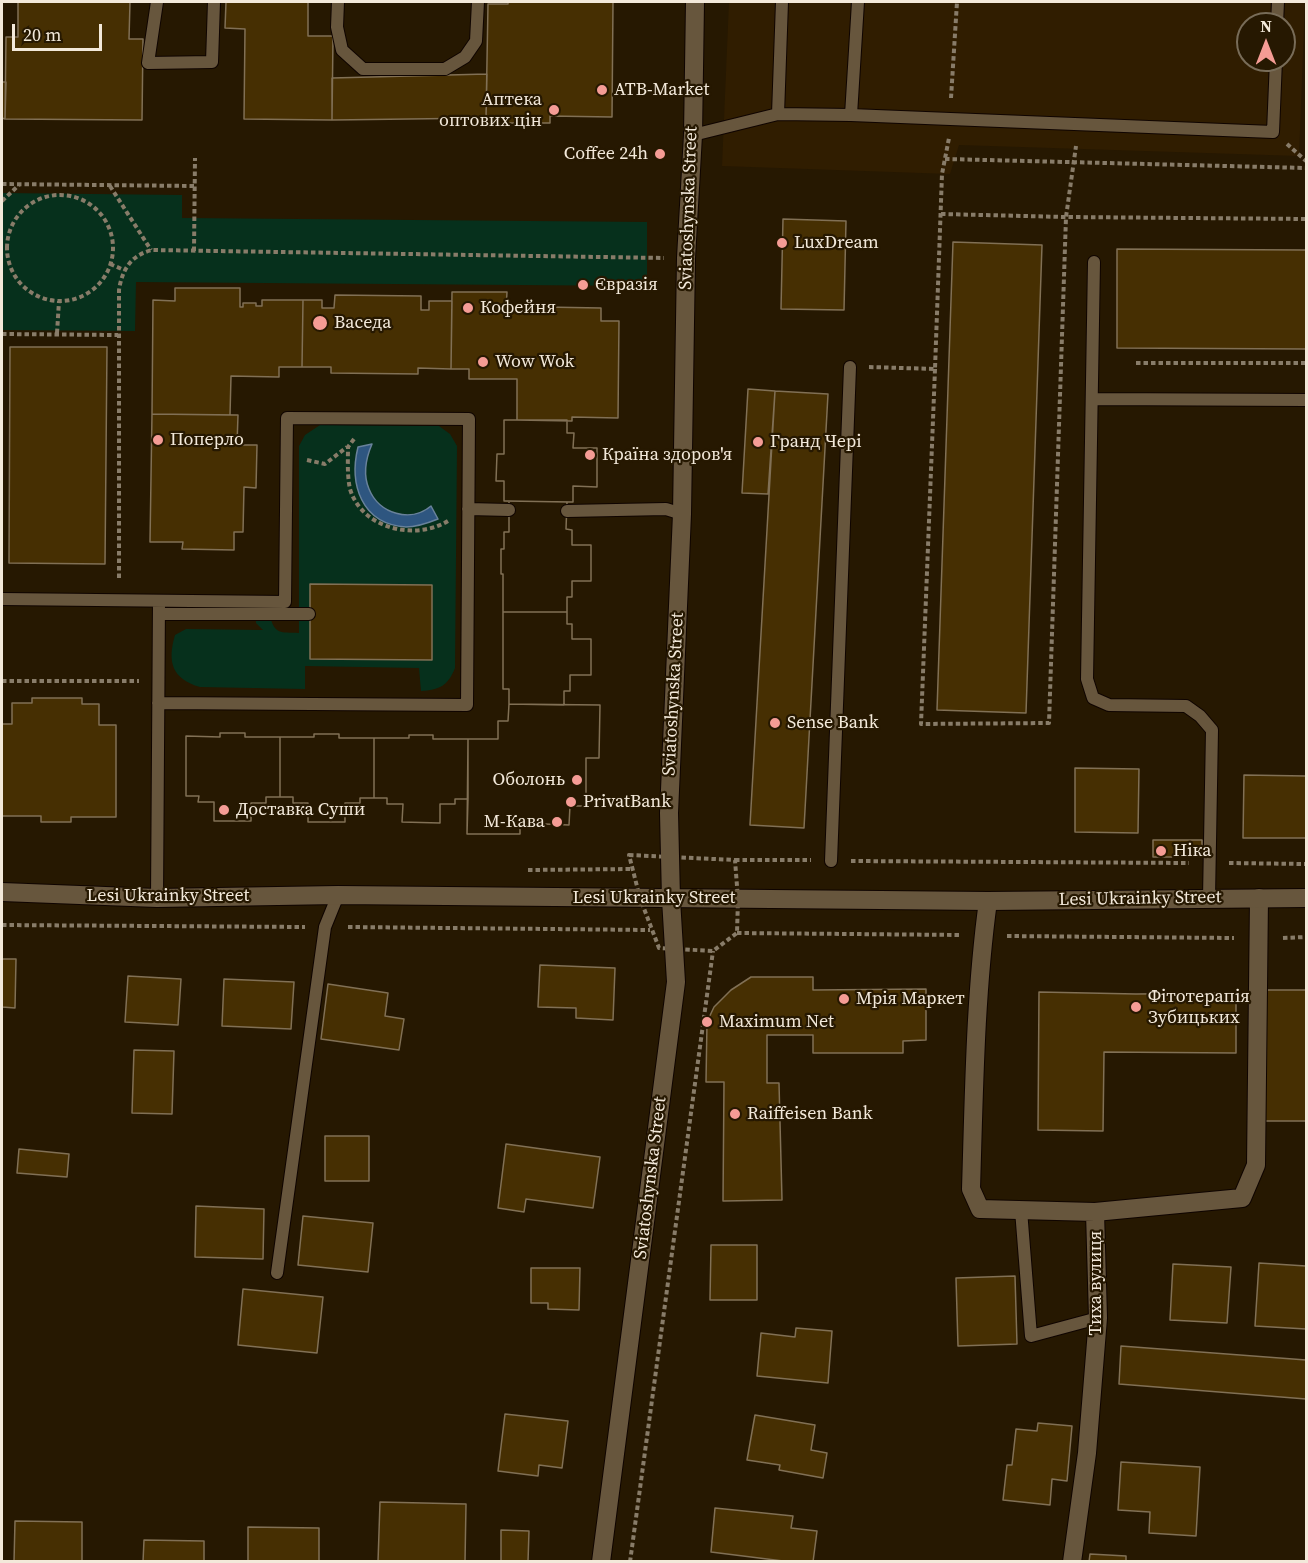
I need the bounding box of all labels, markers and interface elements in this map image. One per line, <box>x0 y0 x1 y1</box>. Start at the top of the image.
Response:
scale bar <box>15 12 105 50</box>
north arrow <box>1236 12 1296 72</box>
text: N <box>1260 15 1272 37</box>
text: 20 m <box>23 22 61 47</box>
place label: ATB-Market <box>614 79 709 101</box>
marker: ATB-Market <box>595 83 609 97</box>
place label: Аптека оптових цін <box>439 89 542 132</box>
marker: Аптека оптових цін <box>547 103 561 117</box>
street label: Sviatoshynska Street <box>675 126 703 290</box>
place label: Coffee 24h <box>564 143 648 165</box>
marker: Coffee 24h <box>653 147 667 161</box>
place label: LuxDream <box>794 232 879 254</box>
marker: LuxDream <box>775 236 789 250</box>
place label: Євразія <box>595 274 658 296</box>
marker: Євразія <box>576 278 590 292</box>
place label: Кофейня <box>480 297 556 319</box>
marker: Кофейня <box>461 301 475 315</box>
place label: Васеда <box>334 312 391 334</box>
marker: Васеда <box>311 314 329 332</box>
place label: Wow Wok <box>495 351 574 373</box>
marker: Wow Wok <box>476 355 490 369</box>
place label: Поперло <box>170 429 244 451</box>
place label: Гранд Чері <box>770 431 862 453</box>
marker: Поперло <box>151 433 165 447</box>
marker: Гранд Чері <box>751 435 765 449</box>
place label: Країна здоров'я <box>602 444 732 466</box>
marker: Країна здоров'я <box>583 448 597 462</box>
street label: Sviatoshynska Street <box>659 612 689 776</box>
place label: Sense Bank <box>787 712 879 734</box>
marker: Sense Bank <box>768 716 782 730</box>
place label: Оболонь <box>492 769 565 791</box>
marker: Оболонь <box>570 773 584 787</box>
place label: PrivatBank <box>583 791 671 813</box>
marker: PrivatBank <box>564 795 578 809</box>
place label: Доставка Суши <box>236 799 365 821</box>
marker: Доставка Суши <box>217 803 231 817</box>
place label: М-Кава <box>484 811 545 833</box>
marker: М-Кава <box>550 815 564 829</box>
place label: Ніка <box>1173 840 1211 862</box>
marker: Ніка <box>1154 844 1168 858</box>
street label: Lesi Ukrainky Street <box>87 885 249 907</box>
street label: Lesi Ukrainky Street <box>573 887 735 909</box>
street label: Lesi Ukrainky Street <box>1058 887 1222 911</box>
place label: Фітотерапія Зубицьких <box>1148 986 1250 1028</box>
place label: Мрія Маркет <box>856 988 965 1010</box>
marker: Мрія Маркет <box>837 992 851 1006</box>
marker: Фітотерапія Зубицьких <box>1129 1000 1143 1014</box>
place label: Maximum Net <box>719 1011 834 1033</box>
marker: Maximum Net <box>700 1015 714 1029</box>
street label: Sviatoshynska Street <box>630 1095 672 1261</box>
place label: Raiffeisen Bank <box>747 1103 873 1125</box>
marker: Raiffeisen Bank <box>728 1107 742 1121</box>
street label: Тиха вулиця <box>1085 1231 1107 1335</box>

